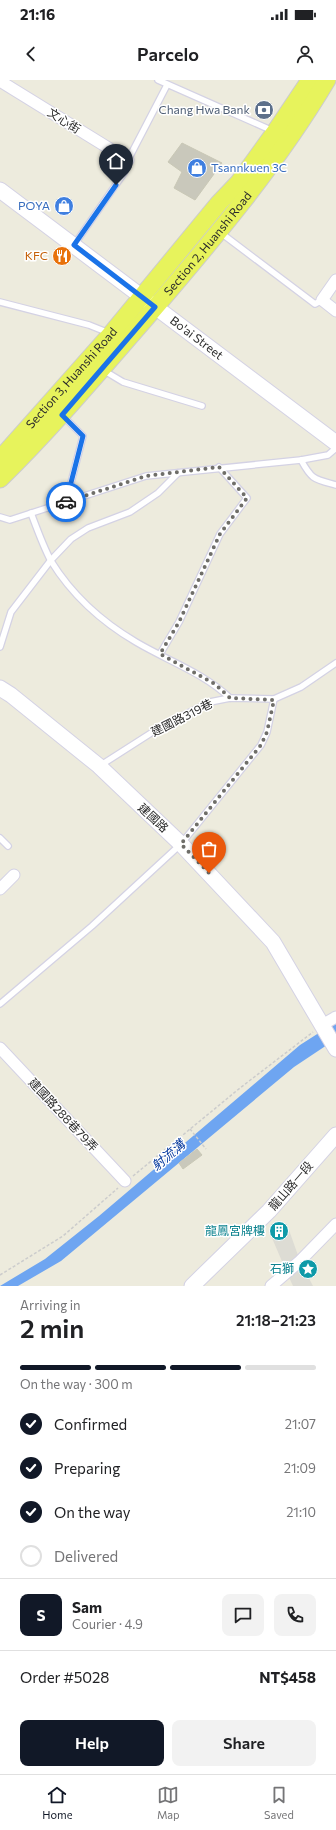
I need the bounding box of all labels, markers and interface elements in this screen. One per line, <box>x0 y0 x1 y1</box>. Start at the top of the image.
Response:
text: 21:16 <box>20 5 55 23</box>
icon: back <box>20 43 42 65</box>
text: Parcelo <box>137 43 199 65</box>
icon: person <box>294 43 316 65</box>
bank icon: Chang Hwa Bank <box>253 99 275 121</box>
place label: Chang Hwa Bank <box>158 102 250 116</box>
street label: 文心街 <box>46 105 84 136</box>
pin <box>99 144 133 185</box>
icon: home <box>105 150 127 172</box>
shop icon: Tsannkuen 3C <box>186 157 208 179</box>
place label: Tsannkuen 3C <box>211 160 287 174</box>
street label: Section 2, Huanshi Road <box>160 188 254 298</box>
shop icon: POYA <box>53 195 75 217</box>
place label: POYA <box>18 198 50 212</box>
restaurant icon: KFC <box>51 245 73 267</box>
place label: KFC <box>25 248 48 262</box>
street label: Bo'ai Street <box>168 313 227 362</box>
street label: Section 3, Huanshi Road <box>23 324 119 431</box>
courier <box>46 482 86 522</box>
icon: car <box>55 491 77 513</box>
street label: 建國路319巷 <box>148 696 215 739</box>
street label: 建國路 <box>136 800 172 835</box>
pin <box>192 832 226 873</box>
icon: bag <box>198 838 220 860</box>
street label: 建國路288巷79弄 <box>26 1075 101 1154</box>
water label: 射流溝 <box>148 1135 189 1174</box>
street label: 龍山路一段 <box>265 1158 315 1213</box>
building icon: 龍鳳宮牌樓 <box>268 1220 290 1242</box>
place label: 龍鳳宮牌樓 <box>205 1223 265 1237</box>
place icon: 石獅 <box>297 1258 319 1280</box>
place label: 石獅 <box>270 1261 294 1275</box>
text: Arriving in <box>20 1297 80 1313</box>
text: 21:18–21:23 <box>236 1311 316 1329</box>
text: 2 min <box>20 1312 84 1343</box>
text: On the way · 300 m <box>20 1376 133 1392</box>
icon: check <box>20 1413 42 1435</box>
text: Confirmed <box>54 1415 127 1433</box>
text: 21:07 <box>285 1416 316 1432</box>
icon: check <box>20 1457 42 1479</box>
text: Preparing <box>54 1459 120 1477</box>
text: 21:09 <box>284 1460 316 1476</box>
icon: check <box>20 1501 42 1523</box>
text: On the way <box>54 1503 131 1521</box>
text: 21:10 <box>286 1504 316 1520</box>
text: Delivered <box>54 1547 118 1565</box>
button: chat <box>222 1594 264 1636</box>
button: phone <box>274 1594 316 1636</box>
text: Sam <box>72 1598 102 1616</box>
text: S <box>36 1606 46 1624</box>
text: Courier · 4.9 <box>72 1616 143 1632</box>
text: Order #5028 <box>20 1668 109 1686</box>
text: NT$458 <box>259 1668 316 1686</box>
button: Help <box>20 1720 164 1766</box>
button: Share <box>172 1720 316 1766</box>
tab: Home <box>42 1784 72 1821</box>
tab: Map <box>157 1784 180 1821</box>
tab: Saved <box>264 1784 294 1821</box>

